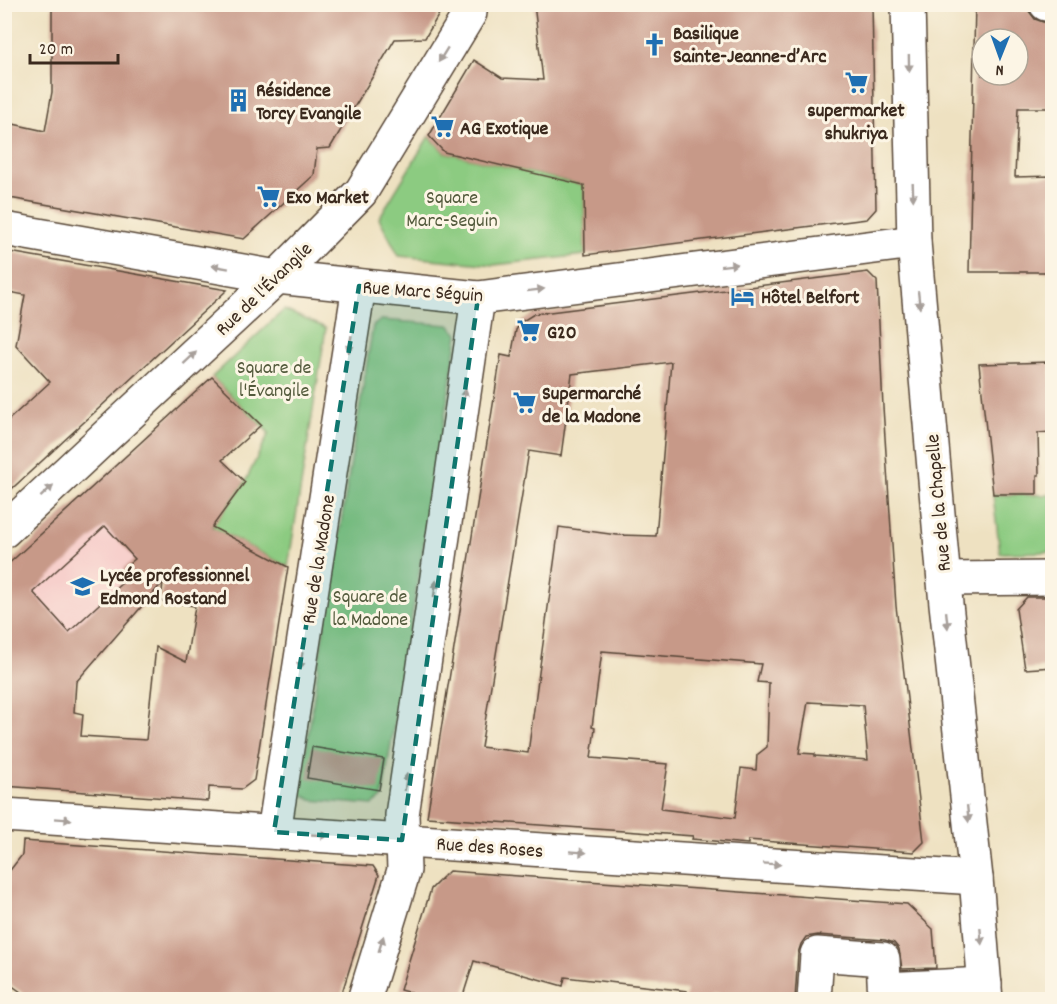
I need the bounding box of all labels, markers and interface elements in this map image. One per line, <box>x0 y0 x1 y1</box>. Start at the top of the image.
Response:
place label: Basilique Sainte-Jeanne-d’Arc <box>673 21 826 72</box>
scale bar <box>30 27 118 65</box>
north arrow <box>970 27 1030 87</box>
church icon: Basilique Sainte-Jeanne-d’Arc <box>642 31 668 57</box>
text: 20 m <box>39 38 73 63</box>
one-way arrow <box>438 47 449 63</box>
one-way arrow <box>904 53 914 72</box>
text: N <box>996 58 1004 81</box>
supermarket icon: supermarket shukriya <box>843 69 869 95</box>
place label: Résidence Torcy Evangile <box>256 78 361 129</box>
building icon: Résidence Torcy Evangile <box>225 87 251 113</box>
place label: supermarket shukriya <box>807 98 905 149</box>
supermarket icon: AG Exotique <box>429 114 455 140</box>
place label: AG Exotique <box>460 116 549 144</box>
supermarket icon: Exo Market <box>255 183 281 209</box>
one-way arrow <box>908 183 917 202</box>
place label: Exo Market <box>286 185 369 213</box>
park label: Square Marc-Seguin <box>406 185 498 236</box>
street label: Rue de l'Évangile <box>210 236 320 344</box>
one-way arrow <box>720 260 739 269</box>
one-way arrow <box>210 262 229 271</box>
street label: Rue Marc Séguin <box>362 275 484 311</box>
hotel icon: Hôtel Belfort <box>730 283 756 309</box>
one-way arrow <box>526 285 545 295</box>
place label: Hôtel Belfort <box>761 285 860 313</box>
one-way arrow <box>914 291 924 310</box>
supermarket icon: G20 <box>516 318 542 344</box>
place label: G20 <box>547 320 577 348</box>
one-way arrow <box>346 335 355 354</box>
one-way arrow <box>182 351 197 365</box>
park label: Square de l'Évangile <box>237 355 312 406</box>
place label: Supermarché de la Madone <box>542 381 642 432</box>
one-way arrow <box>459 387 468 406</box>
supermarket icon: Supermarché de la Madone <box>511 390 537 416</box>
street label: Rue de la Chapelle <box>920 433 960 573</box>
one-way arrow <box>40 484 55 498</box>
street label: Rue de la Madone <box>296 493 344 626</box>
place label: Lycée professionnel Edmond Rostand <box>100 563 249 614</box>
school or university icon: Lycée professionnel Edmond Rostand <box>69 573 95 599</box>
one-way arrow <box>430 580 439 599</box>
park label: Square de la Madone <box>332 584 408 635</box>
one-way arrow <box>942 611 952 630</box>
one-way arrow <box>296 652 305 671</box>
one-way arrow <box>402 773 411 792</box>
one-way arrow <box>964 804 973 823</box>
one-way arrow <box>53 814 72 823</box>
one-way arrow <box>311 830 330 840</box>
street label: Rue des Roses <box>435 831 544 867</box>
one-way arrow <box>568 847 587 857</box>
one-way arrow <box>763 860 782 869</box>
one-way arrow <box>976 927 986 946</box>
one-way arrow <box>377 935 387 953</box>

